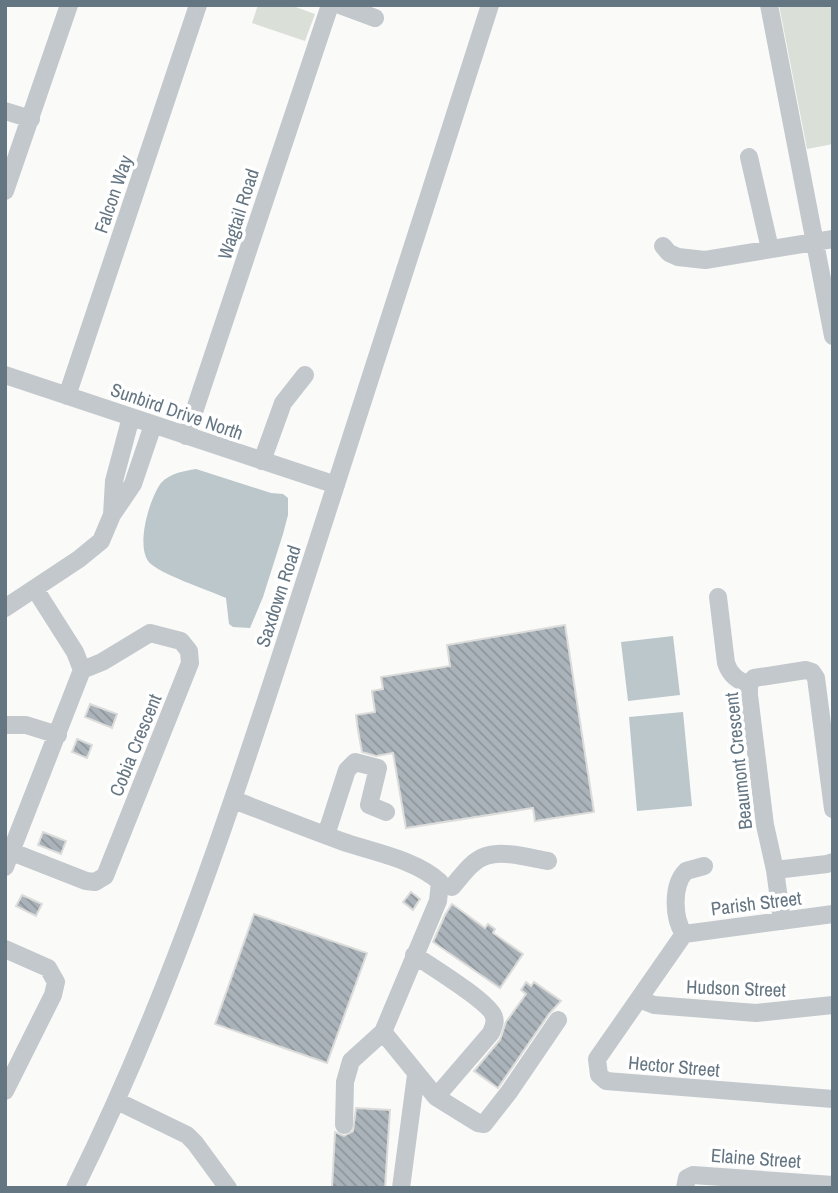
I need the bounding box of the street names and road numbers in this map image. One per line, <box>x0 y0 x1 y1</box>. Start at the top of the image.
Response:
street label: Falcon Way <box>88 151 139 236</box>
street label: Wagtail Road <box>211 165 265 263</box>
street label: Sunbird Drive North <box>107 376 247 446</box>
street label: Saxdown Road <box>249 542 307 650</box>
street label: Cobia Crescent <box>103 689 168 800</box>
street label: Beaumont Crescent <box>718 691 758 831</box>
street label: Parish Street <box>709 884 803 921</box>
street label: Hudson Street <box>686 973 787 1003</box>
street label: Hector Street <box>627 1049 722 1083</box>
street label: Elaine Street <box>710 1142 802 1174</box>

